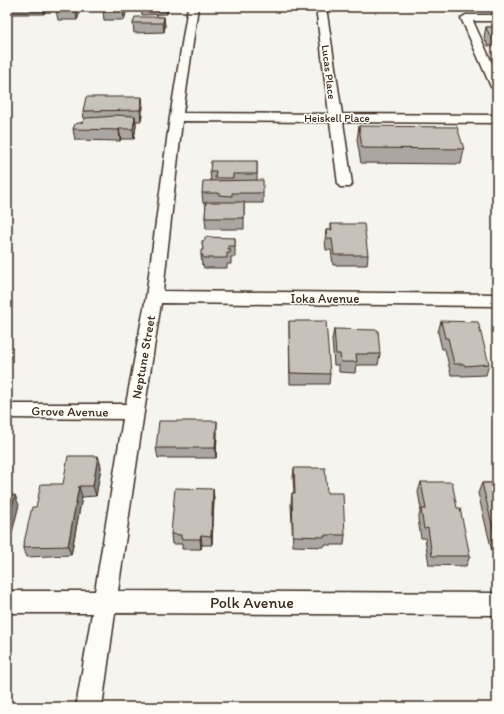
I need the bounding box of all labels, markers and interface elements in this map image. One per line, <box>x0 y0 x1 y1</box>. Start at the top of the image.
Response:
street label: Lucas Place <box>319 44 338 100</box>
street label: Heiskell Place <box>304 112 370 125</box>
street label: Ioka Avenue <box>291 291 359 306</box>
street label: Neptune Street <box>129 314 158 400</box>
street label: Grove Avenue <box>31 403 109 420</box>
street label: Polk Avenue <box>210 593 294 612</box>

